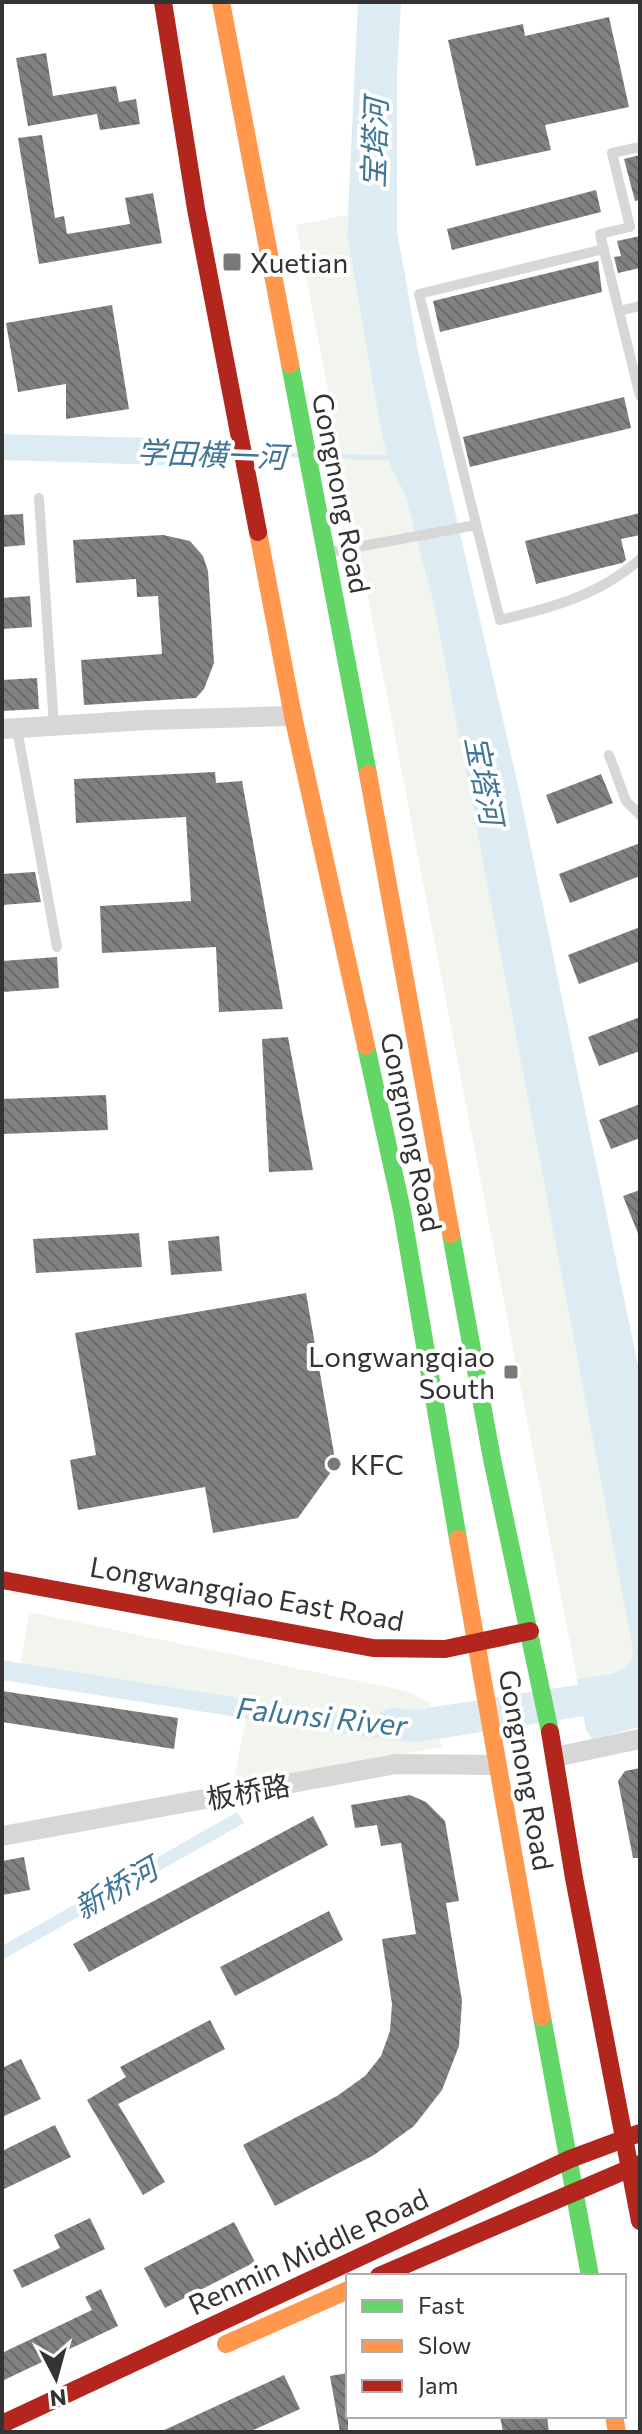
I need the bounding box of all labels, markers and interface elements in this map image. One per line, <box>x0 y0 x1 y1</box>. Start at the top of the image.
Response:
water label: 宝塔河 <box>353 92 393 189</box>
place label: Xuetian <box>250 245 348 279</box>
marker: Xuetian <box>221 251 243 273</box>
street label: Gongnong Road <box>306 390 378 596</box>
water label: 学田横一河 <box>136 432 293 474</box>
water label: 宝塔河 <box>459 732 514 833</box>
street label: Gongnong Road <box>374 1029 450 1235</box>
place label: Longwangqiao South <box>308 1339 495 1405</box>
marker: Longwangqiao South <box>502 1363 520 1381</box>
place label: KFC <box>350 1447 404 1481</box>
marker: KFC <box>325 1455 343 1473</box>
street label: Longwangqiao East Road <box>87 1549 407 1637</box>
street label: Gongnong Road <box>493 1667 561 1873</box>
water label: Falunsi River <box>235 1688 410 1742</box>
street label: 板桥路 <box>204 1767 292 1815</box>
water label: 新桥河 <box>67 1846 168 1926</box>
street label: Renmin Middle Road <box>183 2181 433 2321</box>
legend <box>346 2274 626 2418</box>
text: Fast <box>418 2290 465 2319</box>
text: Slow <box>418 2330 471 2359</box>
north arrow <box>16 2338 96 2418</box>
text: Jam <box>418 2370 458 2399</box>
text: N <box>49 2384 68 2413</box>

